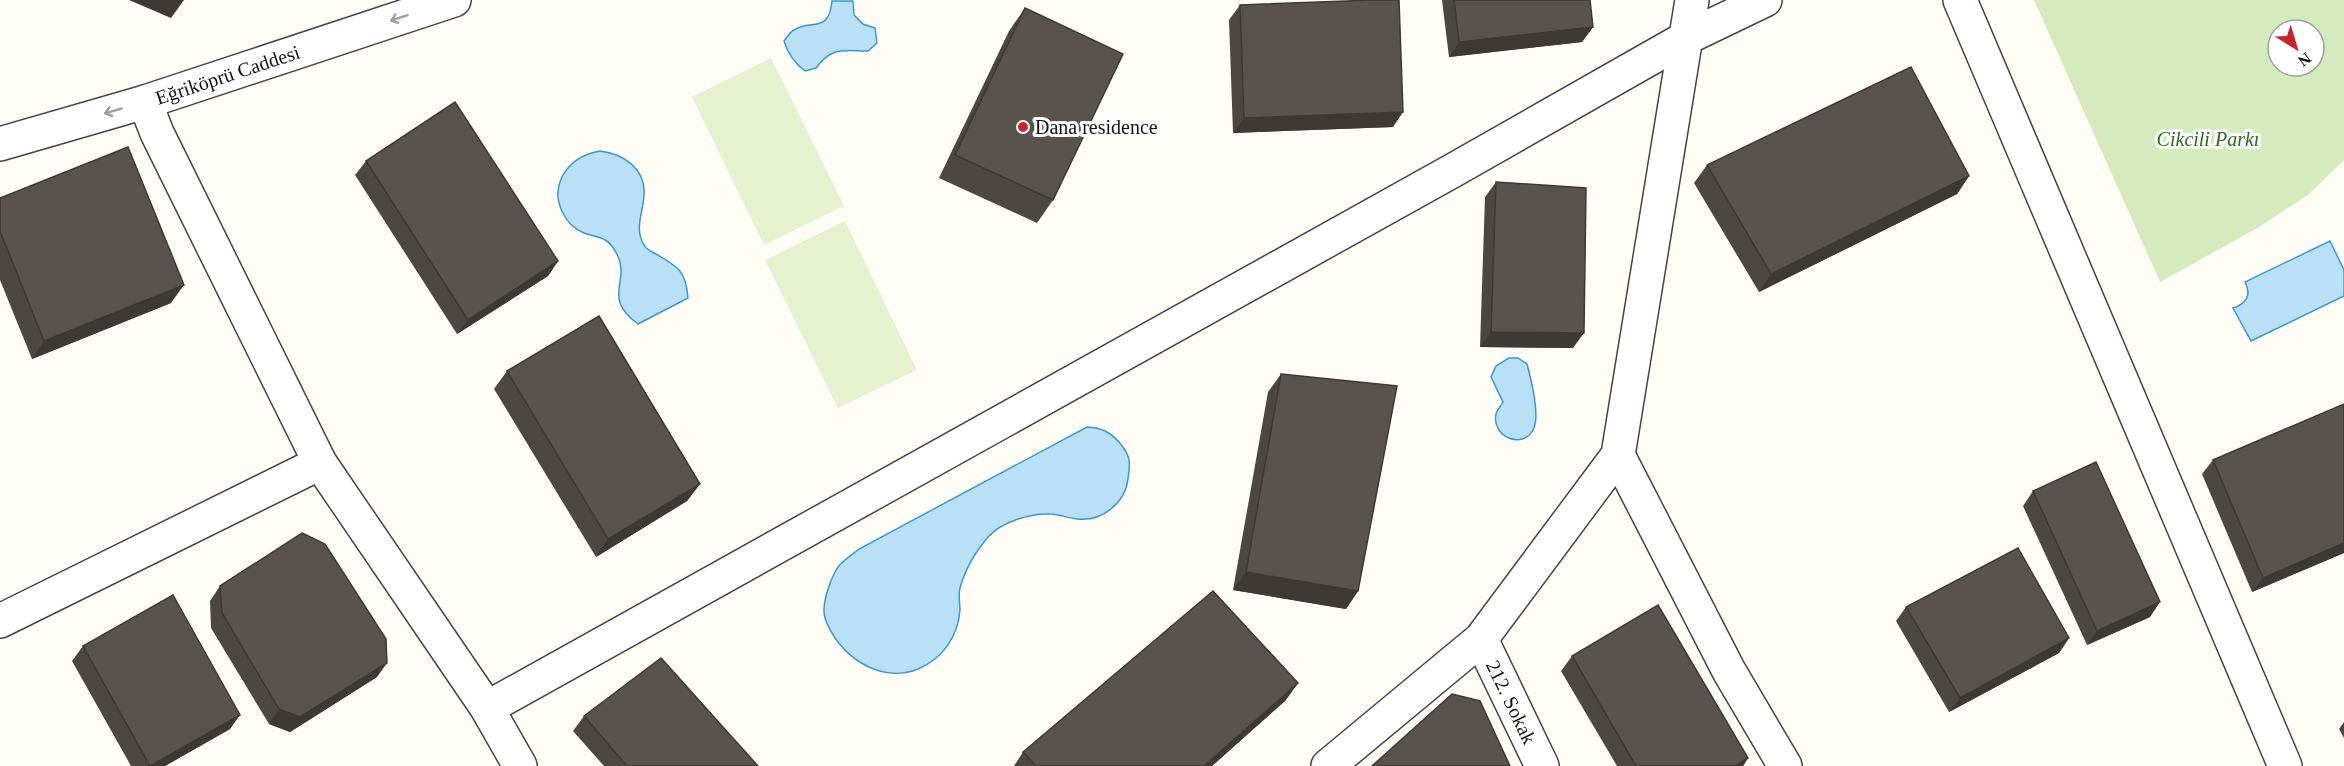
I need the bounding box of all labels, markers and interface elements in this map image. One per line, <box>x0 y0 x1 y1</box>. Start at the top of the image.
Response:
one-way arrow <box>390 14 409 25</box>
north arrow <box>2266 18 2326 78</box>
street label: Eğriköprü Caddesi <box>153 41 303 109</box>
text: N <box>2295 49 2314 70</box>
one-way arrow <box>104 106 123 117</box>
place label: Dana residence <box>1035 116 1158 138</box>
marker: Dana residence <box>1016 120 1030 134</box>
park label: Cikcili Parkı <box>2157 128 2259 150</box>
street label: 212. Sokak <box>1482 657 1541 747</box>

